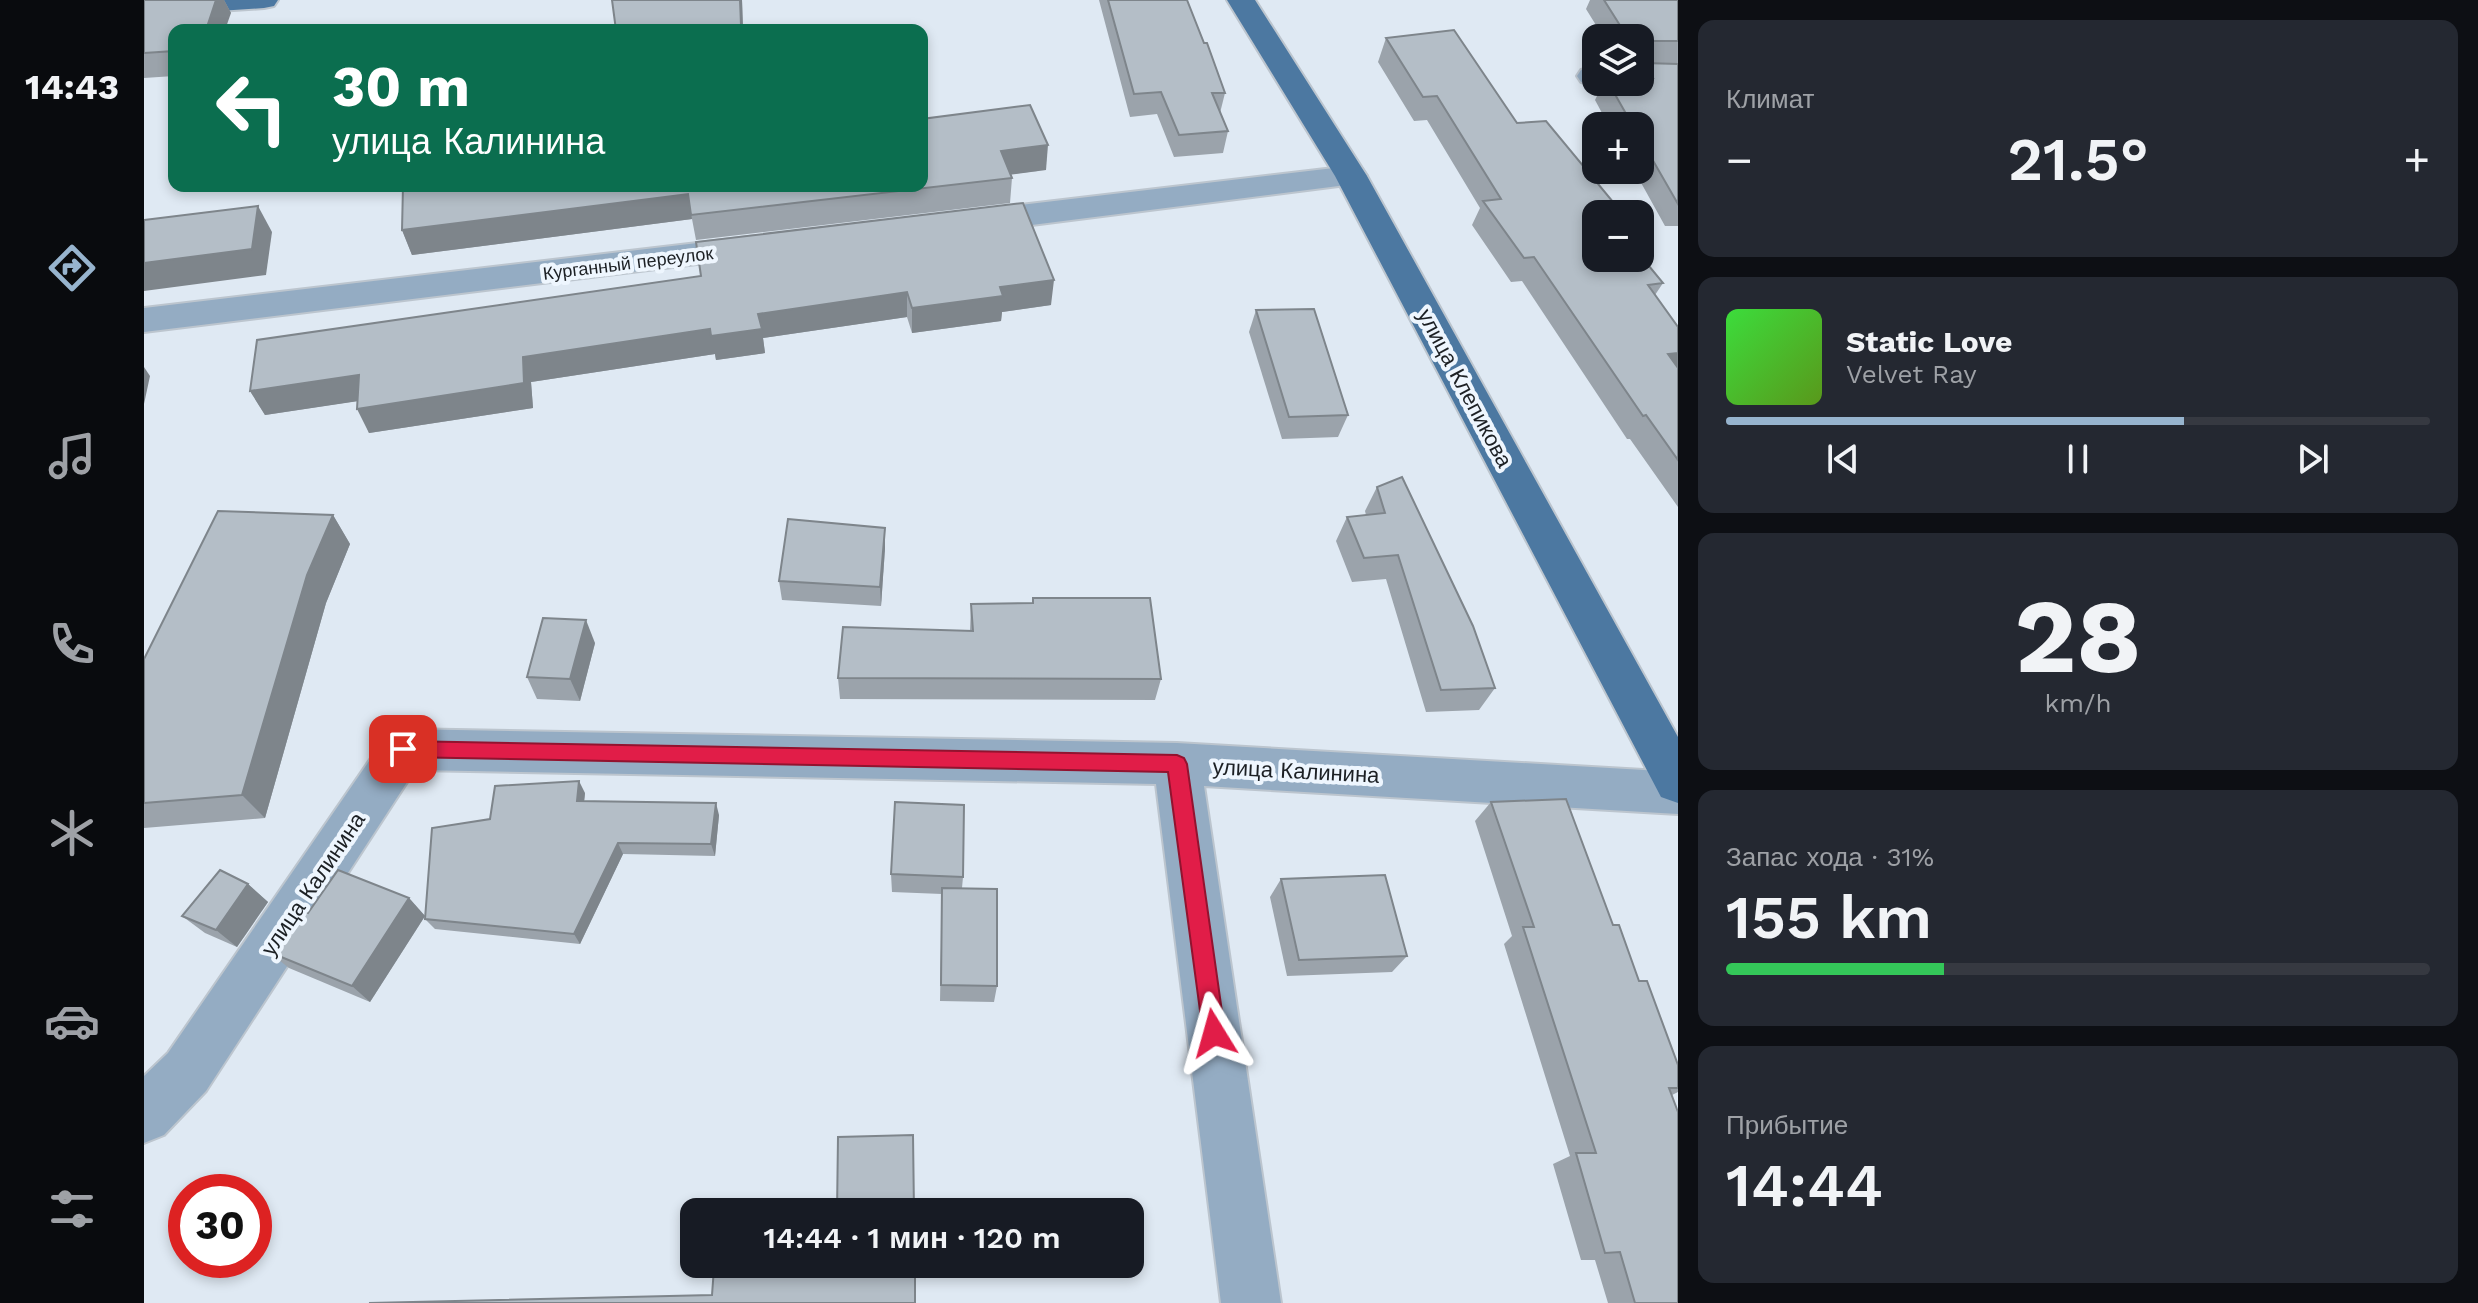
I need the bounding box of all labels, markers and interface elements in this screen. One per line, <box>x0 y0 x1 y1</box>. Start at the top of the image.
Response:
map controls <box>1582 24 1654 272</box>
button: layers <box>1582 24 1654 96</box>
text: 30 m <box>332 54 470 120</box>
icon: left <box>200 56 304 160</box>
text: 14:43 <box>25 66 119 108</box>
text: Климат <box>1726 84 1815 114</box>
button: + <box>1582 112 1654 184</box>
text: улица Калинина <box>332 121 605 163</box>
text: 21.5° <box>2007 124 2149 195</box>
text: − <box>1726 134 1753 186</box>
text: + <box>2403 134 2430 186</box>
button: − <box>1582 200 1654 272</box>
icon: directions <box>44 240 100 296</box>
street label: Курганный переулок <box>542 242 714 284</box>
street label: улица Клепикова <box>1413 304 1518 472</box>
text: Static Love <box>1846 324 2012 359</box>
text: Velvet Ray <box>1846 359 1977 389</box>
icon: music <box>44 428 100 484</box>
icon: previous <box>1821 437 1865 481</box>
icon: pause <box>2056 437 2100 481</box>
icon: next <box>2291 437 2335 481</box>
text: 28 <box>2014 575 2142 697</box>
icon: phone <box>44 616 100 672</box>
text: km/h <box>2045 688 2111 718</box>
pin <box>369 715 437 783</box>
icon: arrive <box>381 727 425 771</box>
street label: улица Калинина <box>1212 754 1381 788</box>
icon: climate <box>44 805 100 861</box>
street label: улица Калинина <box>256 807 370 960</box>
text: Запас хода · 31% <box>1726 842 1934 872</box>
text: 155 km <box>1726 882 1932 953</box>
position arrow <box>1172 991 1256 1075</box>
icon: car <box>44 993 100 1049</box>
text: Прибытие <box>1726 1110 1848 1140</box>
text: 14:44 <box>1726 1150 1883 1221</box>
speed limit sign: 30 <box>168 1174 272 1278</box>
icon: filters <box>44 1181 100 1237</box>
text: 14:44 · 1 мин · 120 m <box>763 1220 1061 1255</box>

